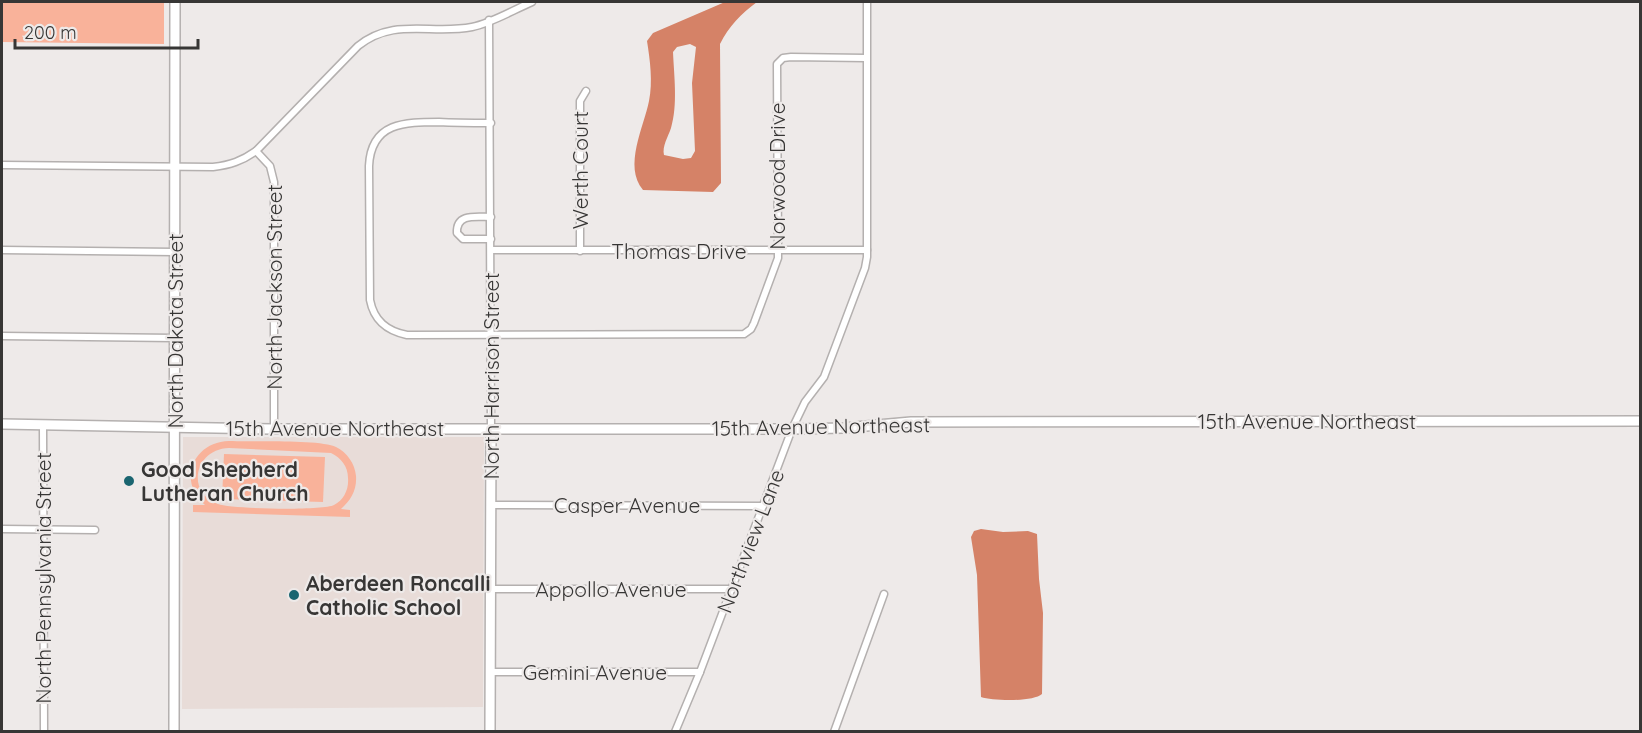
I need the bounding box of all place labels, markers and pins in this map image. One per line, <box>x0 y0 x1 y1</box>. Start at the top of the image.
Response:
place label: Good Shepherd Lutheran Church <box>141 456 309 506</box>
marker: Good Shepherd Lutheran Church <box>122 474 136 488</box>
place label: Aberdeen Roncalli Catholic School <box>306 570 490 620</box>
marker: Aberdeen Roncalli Catholic School <box>287 588 301 602</box>

